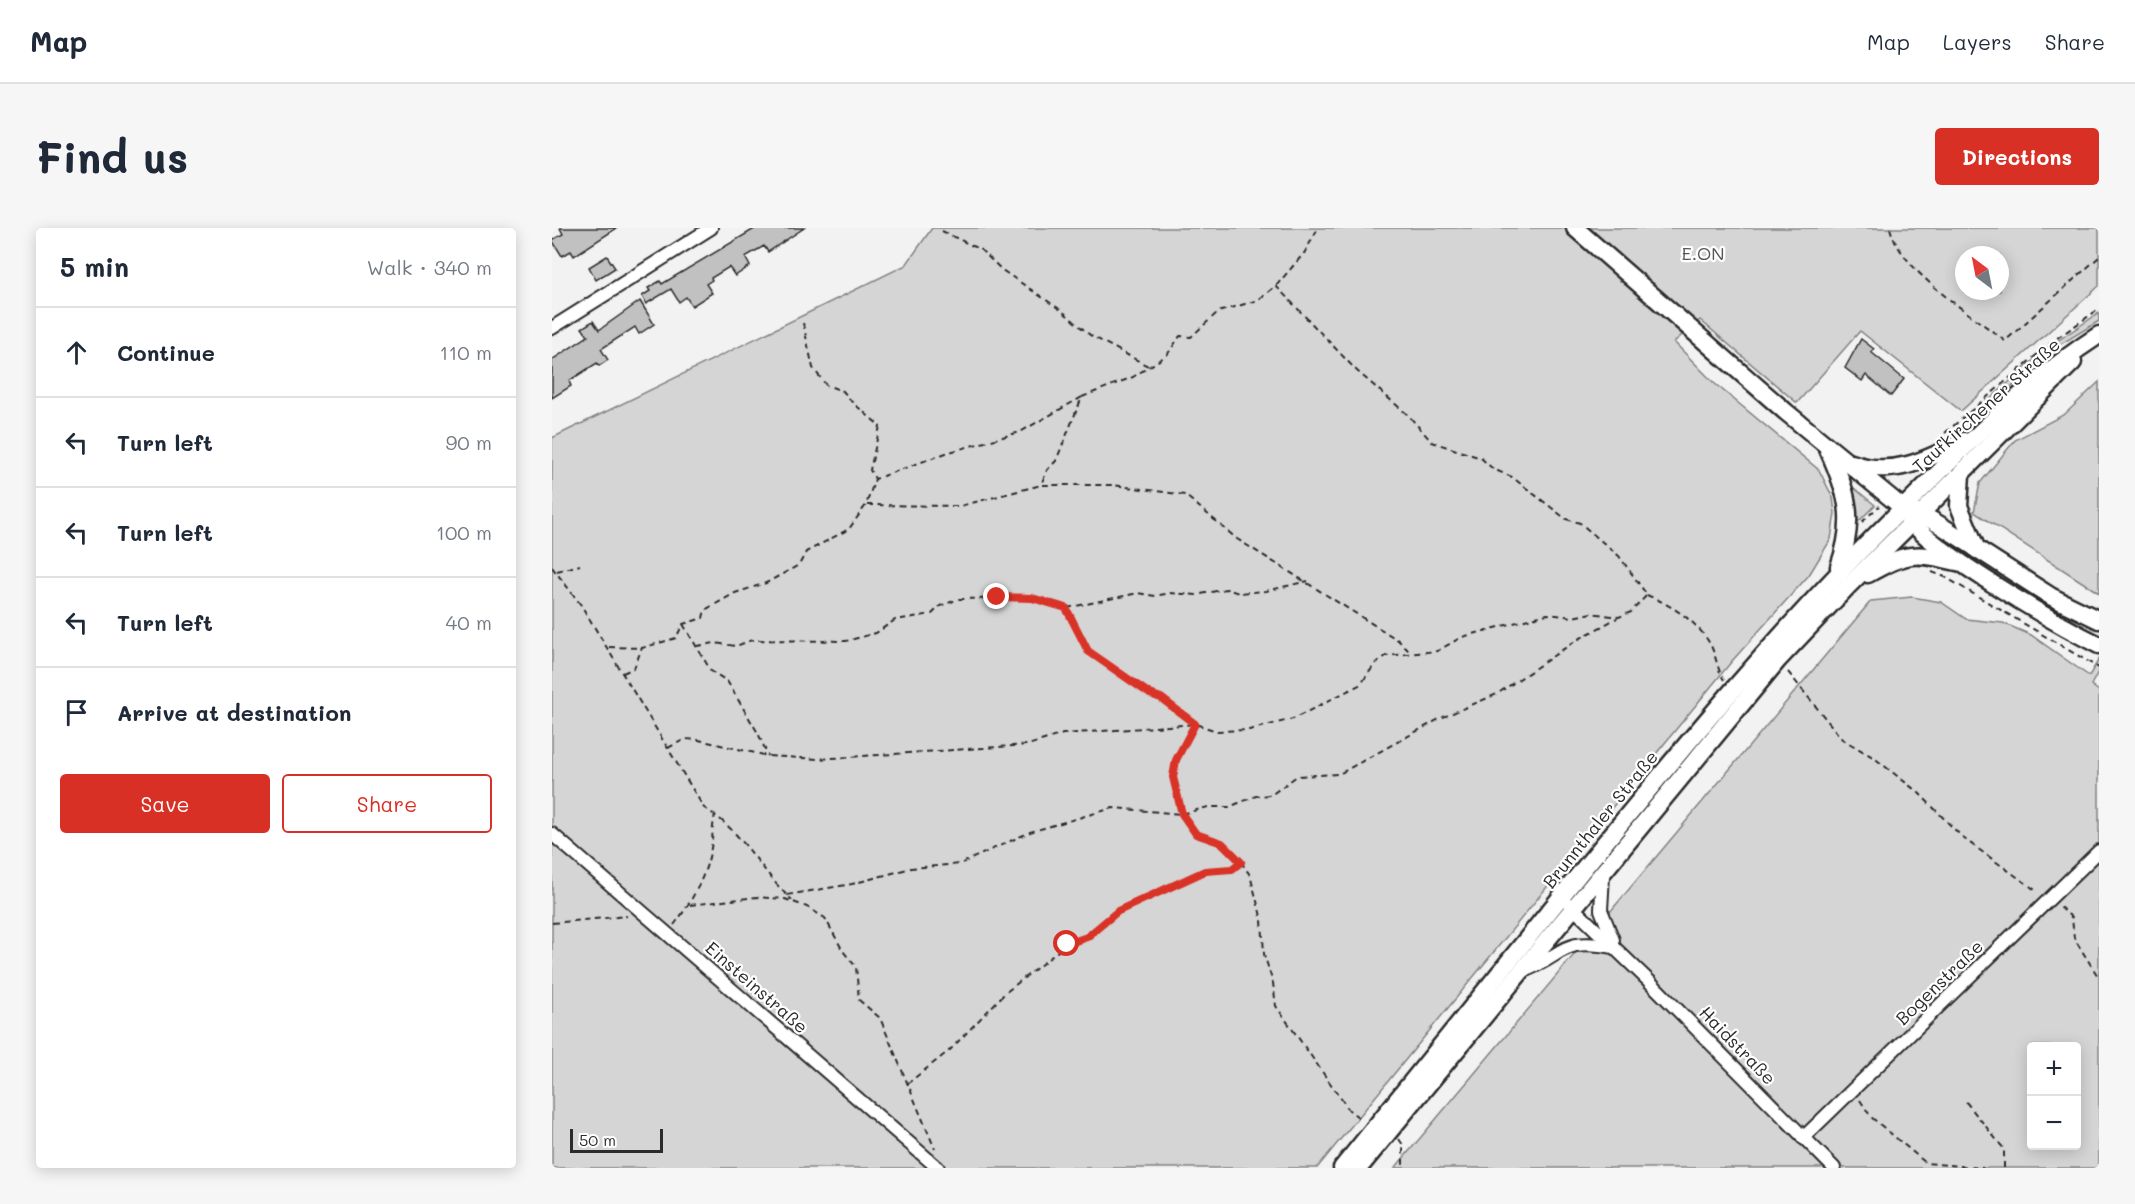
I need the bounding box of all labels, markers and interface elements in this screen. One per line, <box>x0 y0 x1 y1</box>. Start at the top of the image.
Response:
text: Map <box>30 23 87 59</box>
text: Map <box>1867 28 1910 55</box>
text: Layers <box>1943 28 2012 55</box>
text: Share <box>2045 28 2105 55</box>
button: Directions <box>1935 128 2099 185</box>
text: Find us <box>36 129 188 184</box>
park label: E.ON <box>1681 241 1725 265</box>
north arrow <box>1955 246 2009 300</box>
text: 5 min <box>60 250 129 284</box>
text: Walk · 340 m <box>367 254 492 280</box>
street label: Taufkirchener Straße <box>1907 332 2065 478</box>
icon: ahead <box>60 336 93 369</box>
text: Continue <box>117 338 215 367</box>
text: 110 m <box>439 339 492 365</box>
icon: left <box>60 426 93 459</box>
text: Turn left <box>117 428 213 457</box>
text: 90 m <box>446 429 492 455</box>
icon: left <box>60 516 93 549</box>
text: Turn left <box>117 518 213 547</box>
text: 100 m <box>436 519 492 545</box>
route end <box>983 583 1009 609</box>
icon: left <box>60 606 93 639</box>
text: Turn left <box>117 608 213 637</box>
text: 40 m <box>446 609 492 635</box>
icon: arrive <box>60 696 93 729</box>
text: Arrive at destination <box>117 698 352 727</box>
street label: Brunnthaler Straße <box>1537 745 1663 893</box>
button: Save <box>60 774 270 833</box>
button: Share <box>282 774 492 833</box>
route start <box>1053 930 1079 956</box>
street label: Bogenstraße <box>1890 934 1988 1030</box>
street label: Einsteinstraße <box>701 936 813 1038</box>
street label: Haidstraße <box>1694 1001 1782 1089</box>
map controls <box>2027 1042 2081 1150</box>
button: + <box>2027 1042 2081 1096</box>
button: − <box>2027 1096 2081 1150</box>
scale bar <box>570 1126 663 1154</box>
text: 50 m <box>579 1129 616 1150</box>

